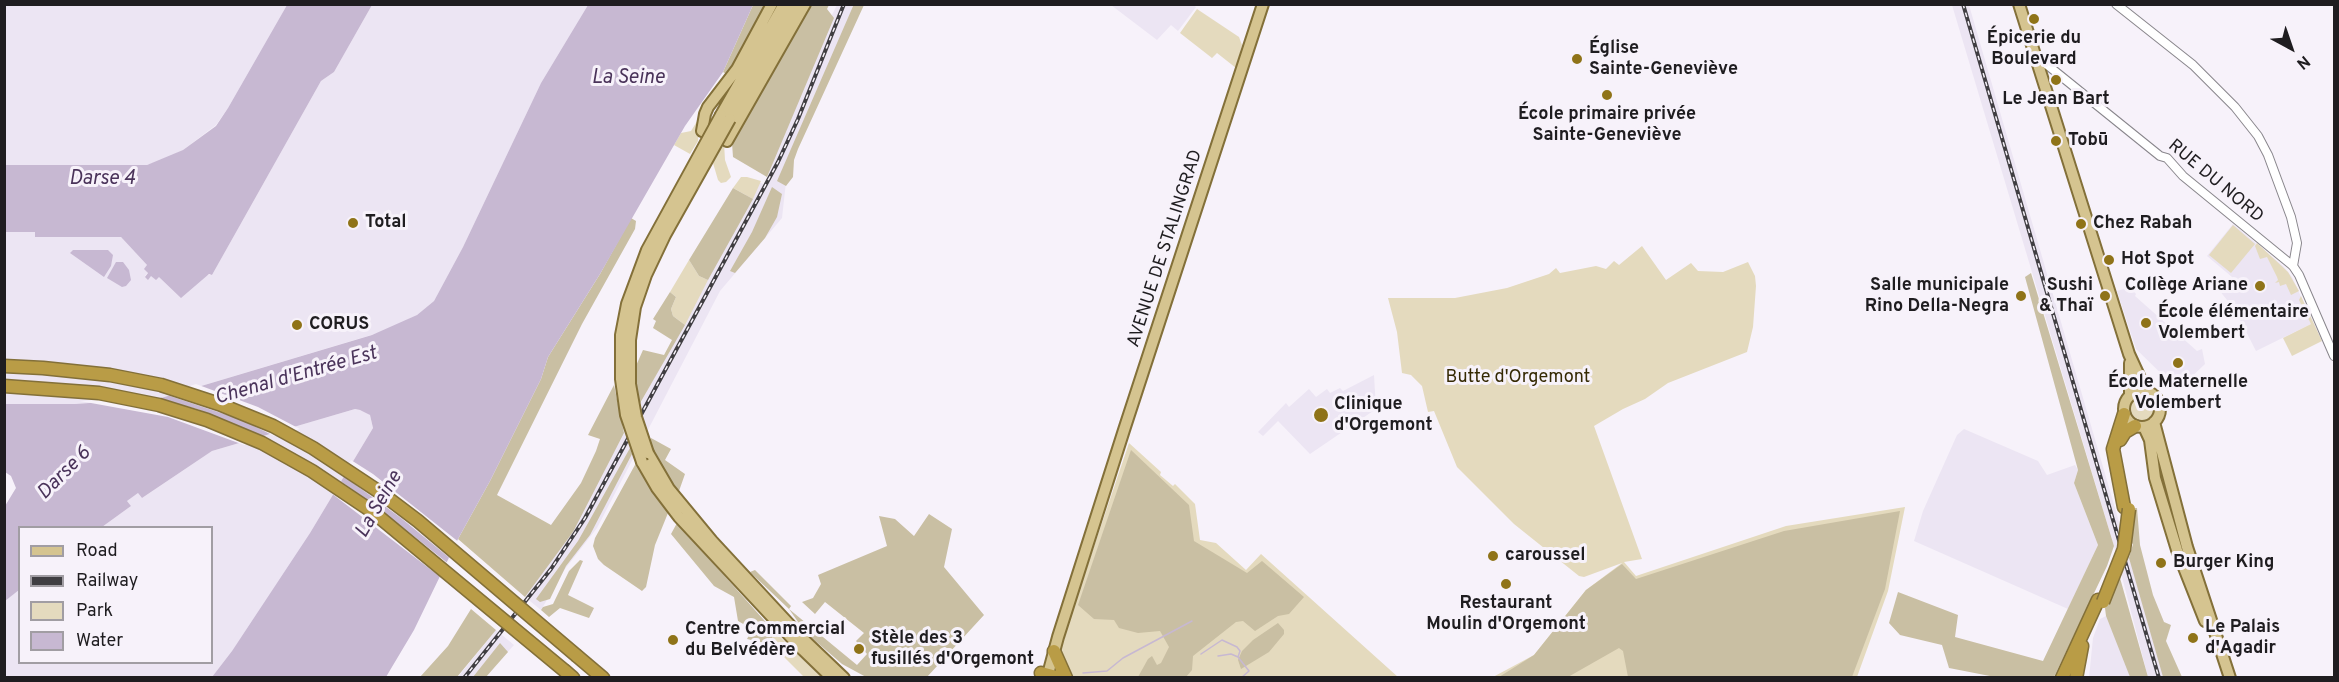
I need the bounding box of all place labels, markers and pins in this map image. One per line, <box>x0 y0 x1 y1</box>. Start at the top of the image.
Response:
marker: Épicerie du Boulevard <box>2027 12 2041 26</box>
place label: Épicerie du Boulevard <box>1987 28 2081 70</box>
place label: Église Sainte-Geneviève <box>1589 38 1738 80</box>
marker: Église Sainte-Geneviève <box>1570 52 1584 66</box>
marker: Le Jean Bart <box>2049 73 2063 87</box>
marker: École primaire privée Sainte-Geneviève <box>1600 88 1614 102</box>
place label: Le Jean Bart <box>2002 89 2110 111</box>
place label: École primaire privée Sainte-Geneviève <box>1518 104 1696 146</box>
place label: Tobū <box>2068 130 2109 152</box>
marker: Tobū <box>2049 134 2063 148</box>
place label: Total <box>365 212 407 234</box>
place label: Chez Rabah <box>2093 213 2193 235</box>
marker: Total <box>346 216 360 230</box>
marker: Chez Rabah <box>2074 217 2088 231</box>
place label: Hot Spot <box>2121 249 2194 271</box>
marker: Hot Spot <box>2102 253 2116 267</box>
place label: Salle municipale Rino Della-Negra <box>1865 275 2009 318</box>
place label: Sushi & Thaï <box>2039 275 2093 318</box>
place label: Collège Ariane <box>2125 275 2248 297</box>
marker: Collège Ariane <box>2253 279 2267 293</box>
marker: Salle municipale Rino Della-Negra <box>2014 289 2028 303</box>
marker: Sushi & Thaï <box>2098 289 2112 303</box>
place label: École élémentaire Volembert <box>2158 302 2309 344</box>
place label: CORUS <box>309 314 369 336</box>
marker: École élémentaire Volembert <box>2139 316 2153 330</box>
marker: CORUS <box>290 318 304 332</box>
marker: École Maternelle Volembert <box>2171 356 2185 370</box>
place label: École Maternelle Volembert <box>2108 372 2248 415</box>
place label: Clinique d'Orgemont <box>1334 394 1432 436</box>
marker: Clinique d'Orgemont <box>1312 406 1330 424</box>
place label: caroussel <box>1505 545 1585 567</box>
marker: caroussel <box>1486 549 1500 563</box>
place label: Burger King <box>2173 552 2274 574</box>
marker: Burger King <box>2154 556 2168 570</box>
marker: Restaurant Moulin d'Orgemont <box>1499 577 1513 591</box>
place label: Restaurant Moulin d'Orgemont <box>1426 593 1586 636</box>
place label: Le Palais d'Agadir <box>2205 617 2280 660</box>
place label: Centre Commercial du Belvédère <box>685 619 845 662</box>
place label: Stèle des 3 fusillés d'Orgemont <box>871 628 1034 670</box>
marker: Le Palais d'Agadir <box>2186 631 2200 645</box>
marker: Centre Commercial du Belvédère <box>666 633 680 647</box>
marker: Stèle des 3 fusillés d'Orgemont <box>852 642 866 656</box>

